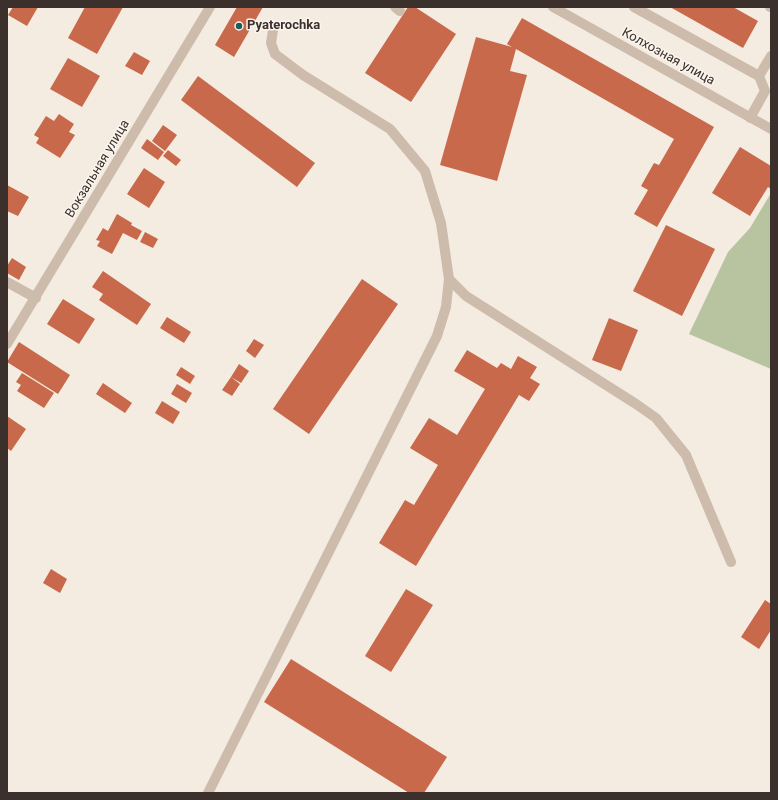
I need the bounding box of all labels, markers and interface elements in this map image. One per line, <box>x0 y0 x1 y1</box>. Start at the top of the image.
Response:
place label: Pyaterochka <box>247 18 320 34</box>
marker: Pyaterochka <box>234 21 244 31</box>
street label: Колхозная улица <box>619 25 717 89</box>
street label: Вокзальная улица <box>63 117 133 221</box>

